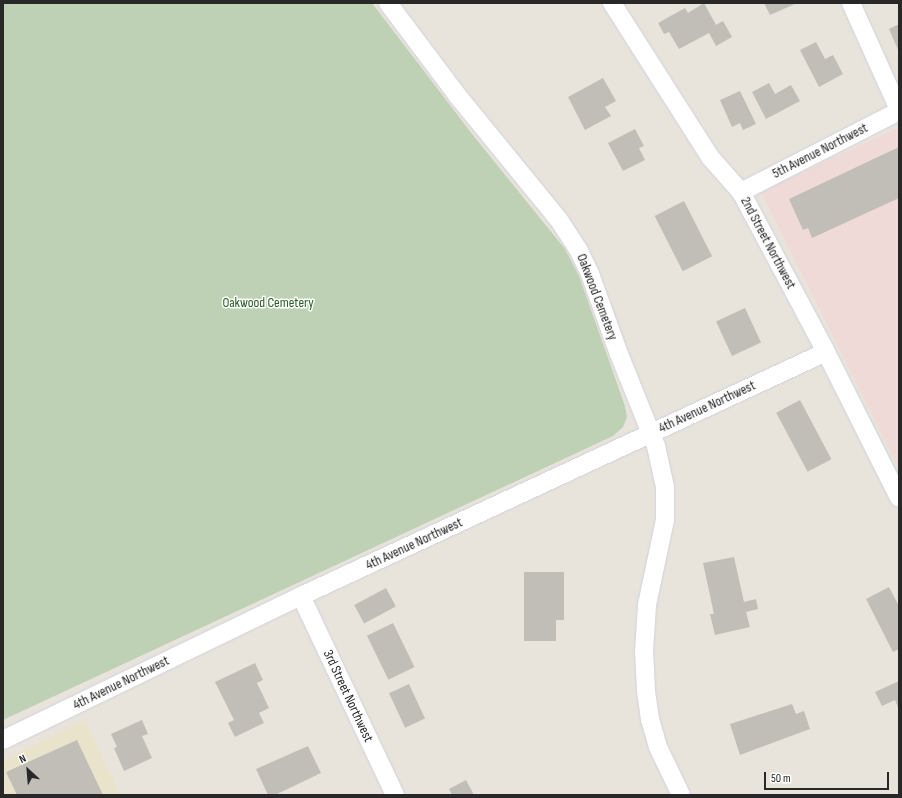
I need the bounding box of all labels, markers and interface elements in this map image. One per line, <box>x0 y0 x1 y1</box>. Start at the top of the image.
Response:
street label: 5th Avenue Northwest <box>770 120 870 182</box>
street label: 2nd Street Northwest <box>737 194 799 292</box>
street label: Oakwood Cemetery <box>573 251 621 343</box>
park label: Oakwood Cemetery <box>222 295 314 311</box>
street label: 4th Avenue Northwest <box>656 377 758 437</box>
street label: 4th Avenue Northwest <box>363 514 465 574</box>
street label: 3rd Street Northwest <box>319 647 377 745</box>
street label: 4th Avenue Northwest <box>70 652 172 714</box>
north arrow <box>8 750 48 790</box>
text: N <box>17 752 28 766</box>
scale bar <box>766 764 891 790</box>
text: 50 m <box>771 771 791 786</box>

